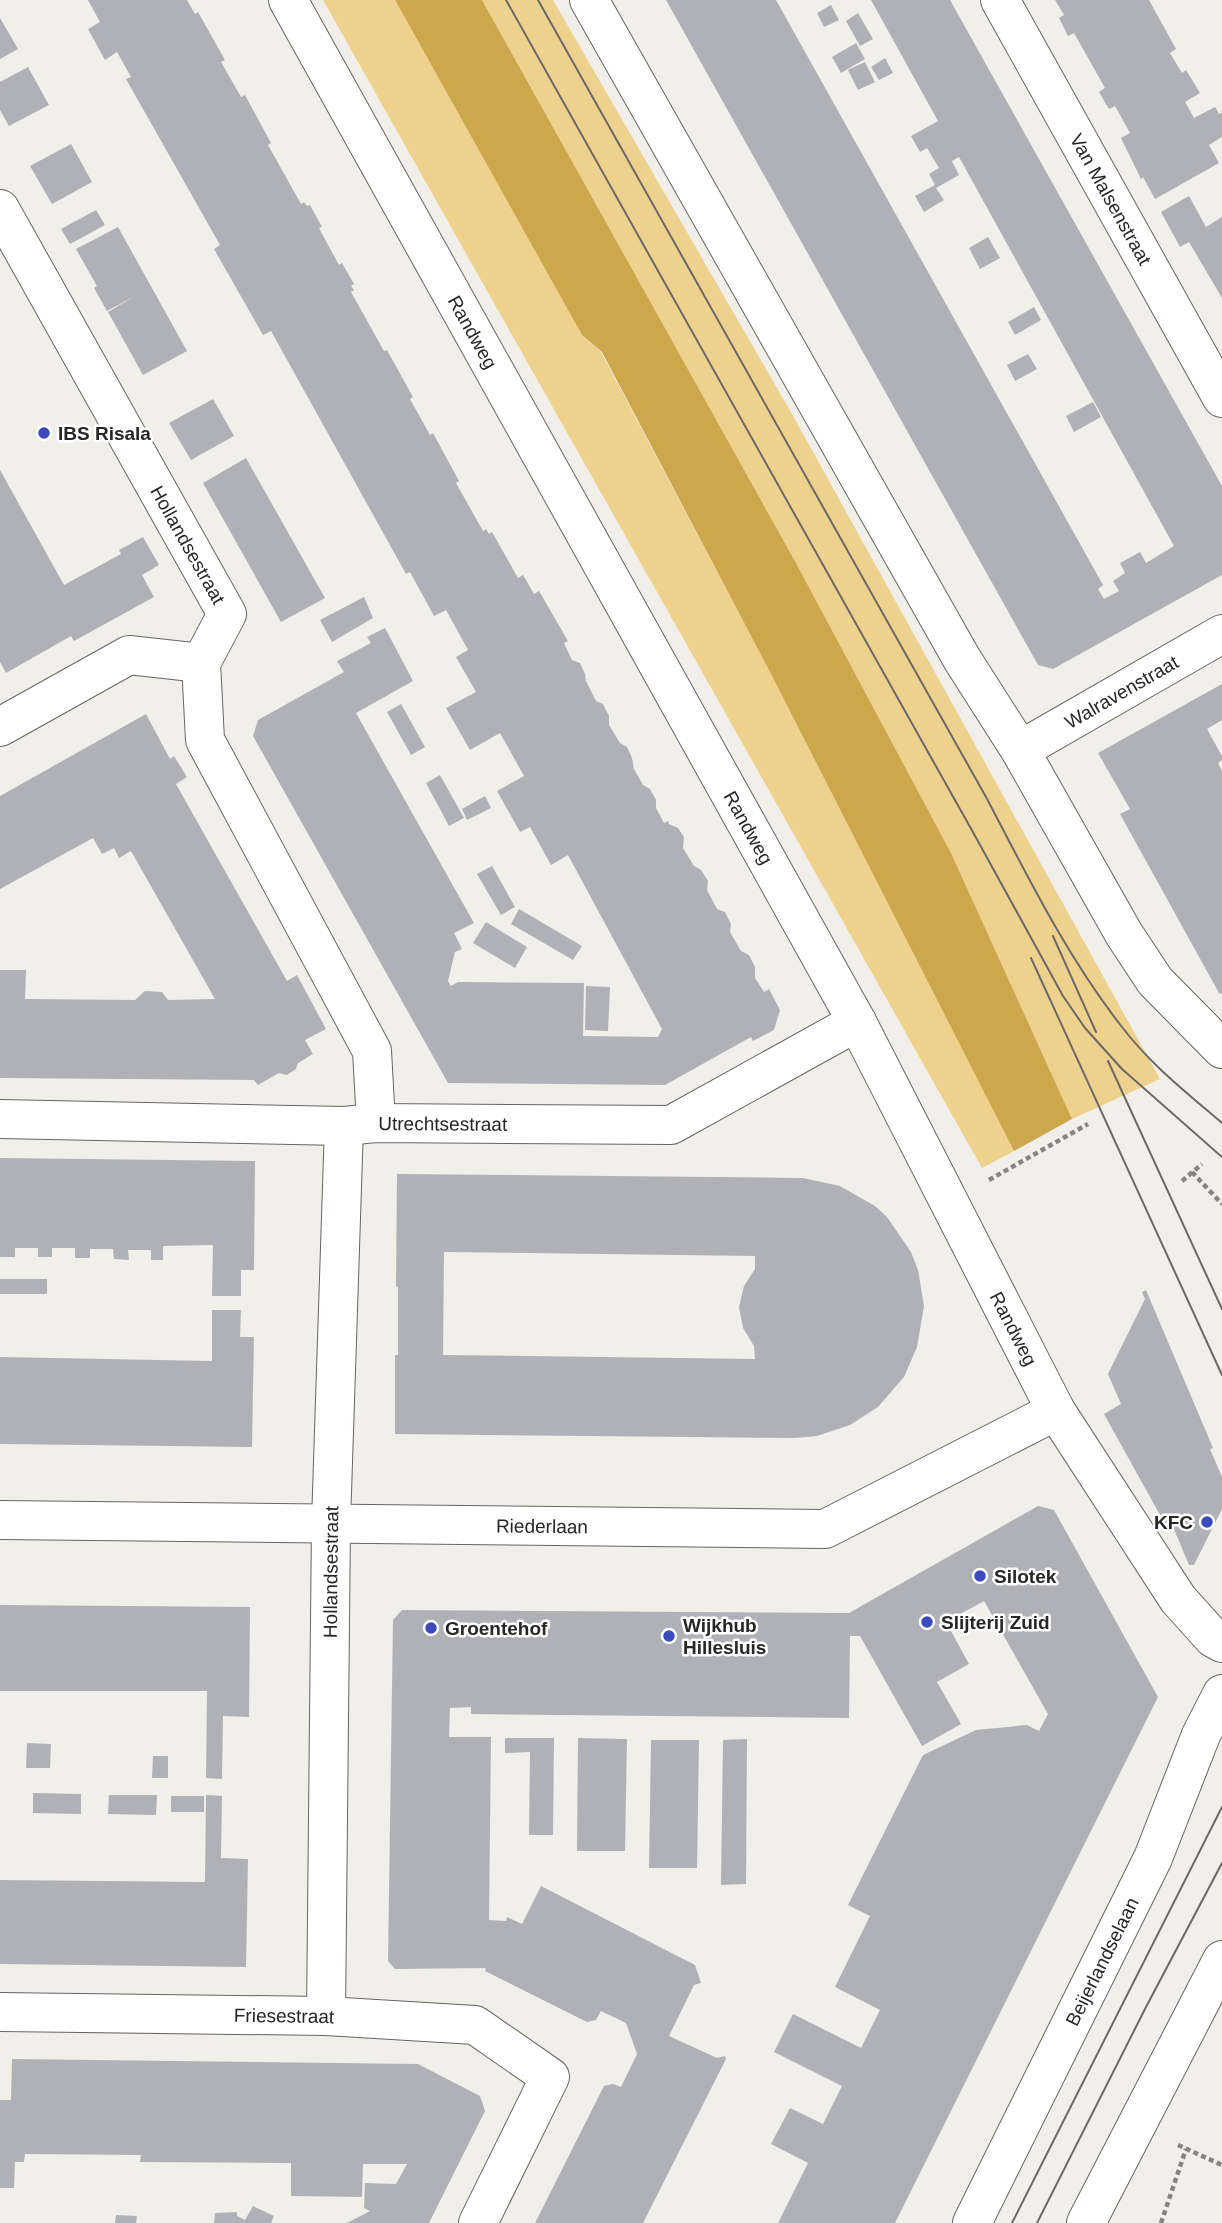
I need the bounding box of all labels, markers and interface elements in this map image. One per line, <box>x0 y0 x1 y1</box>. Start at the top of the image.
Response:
street label: Van Malsenstraat <box>1066 130 1156 269</box>
street label: Randweg <box>444 292 501 372</box>
place label: IBS Risala <box>58 423 151 444</box>
marker: IBS Risala <box>36 425 52 441</box>
street label: Hollandsestraat <box>146 482 230 608</box>
street label: Walravenstraat <box>1061 651 1183 733</box>
street label: Randweg <box>720 787 777 868</box>
street label: Utrechtsestraat <box>378 1113 508 1135</box>
street label: Randweg <box>986 1288 1041 1369</box>
street label: Hollandsestraat <box>320 1505 343 1638</box>
place label: KFC <box>1154 1512 1193 1533</box>
marker: KFC <box>1199 1514 1215 1530</box>
street label: Riederlaan <box>496 1515 588 1537</box>
place label: Silotek <box>994 1566 1057 1587</box>
marker: Silotek <box>972 1568 988 1584</box>
place label: Slijterij Zuid <box>941 1612 1050 1633</box>
marker: Slijterij Zuid <box>919 1614 935 1630</box>
place label: Wijkhub Hillesluis <box>683 1615 766 1658</box>
place label: Groentehof <box>445 1618 548 1639</box>
marker: Groentehof <box>423 1620 439 1636</box>
marker: Wijkhub Hillesluis <box>661 1628 677 1644</box>
street label: Beijerlandselaan <box>1062 1894 1143 2029</box>
street label: Friesestraat <box>234 2005 335 2028</box>

